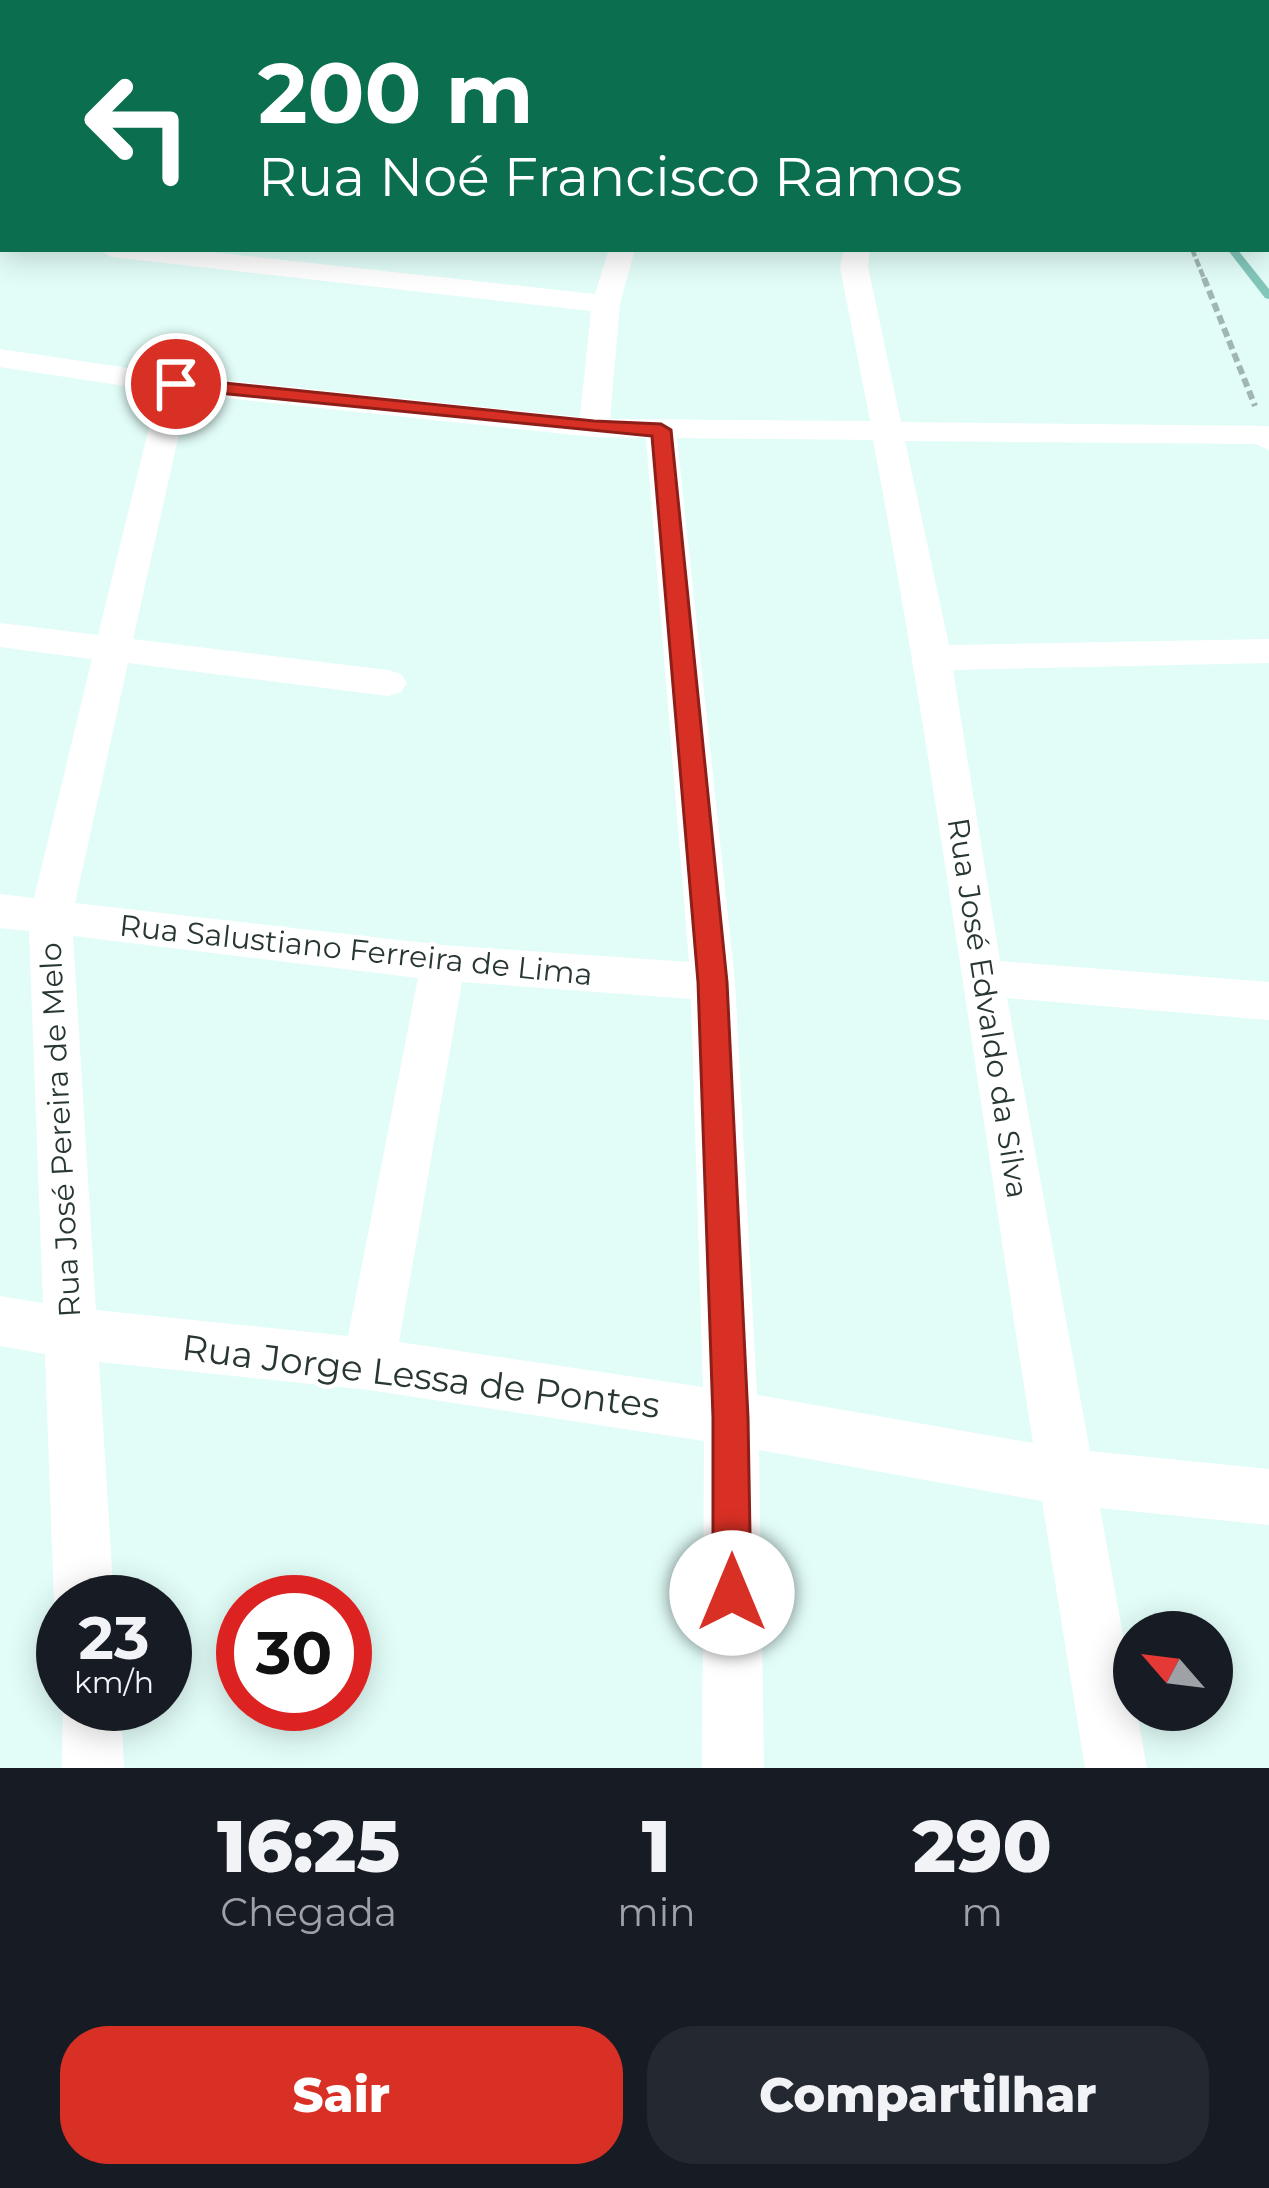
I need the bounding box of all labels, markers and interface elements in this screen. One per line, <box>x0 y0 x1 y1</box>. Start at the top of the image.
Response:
text: 200 m <box>258 42 534 144</box>
icon: left <box>60 48 216 204</box>
text: Rua Noé Francisco Ramos <box>258 144 962 210</box>
pin <box>125 333 227 435</box>
icon: arrive <box>143 351 209 417</box>
street label: Rua José Edvaldo da Silva <box>940 815 1036 1201</box>
street label: Rua Salustiano Ferreira de Lima <box>118 907 594 993</box>
street label: Rua José Pereira de Melo <box>32 942 88 1318</box>
street label: Rua Jorge Lessa de Pontes <box>180 1325 662 1427</box>
position arrow <box>669 1530 795 1656</box>
speed limit sign: 30 <box>216 1575 372 1731</box>
text: 23 <box>79 1601 149 1674</box>
north arrow <box>1113 1611 1233 1731</box>
map controls <box>1113 1611 1233 1731</box>
text: km/h <box>74 1664 154 1701</box>
text: 16:25 <box>217 1802 400 1890</box>
text: 1 <box>642 1802 671 1890</box>
text: 290 <box>913 1802 1052 1890</box>
text: Chegada <box>220 1888 397 1936</box>
text: min <box>617 1888 696 1936</box>
text: m <box>962 1888 1003 1936</box>
button: Sair <box>60 2026 623 2164</box>
button: Compartilhar <box>647 2026 1209 2164</box>

